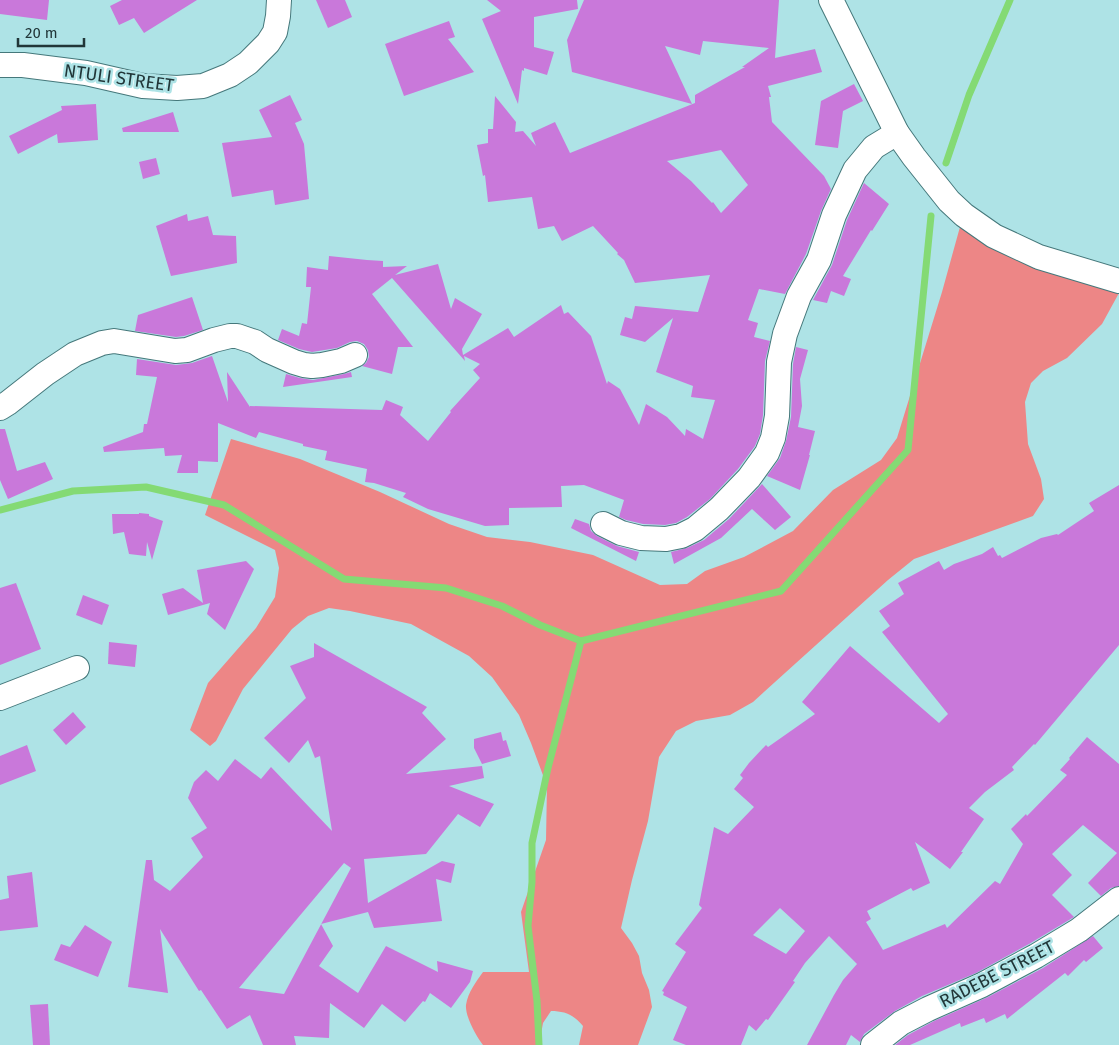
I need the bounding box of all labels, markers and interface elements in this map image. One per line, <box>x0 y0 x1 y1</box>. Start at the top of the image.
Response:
scale bar <box>18 15 84 47</box>
text: 20 m <box>25 24 58 42</box>
street label: NTULI STREET <box>63 59 176 97</box>
street label: RADEBE STREET <box>936 935 1059 1012</box>

